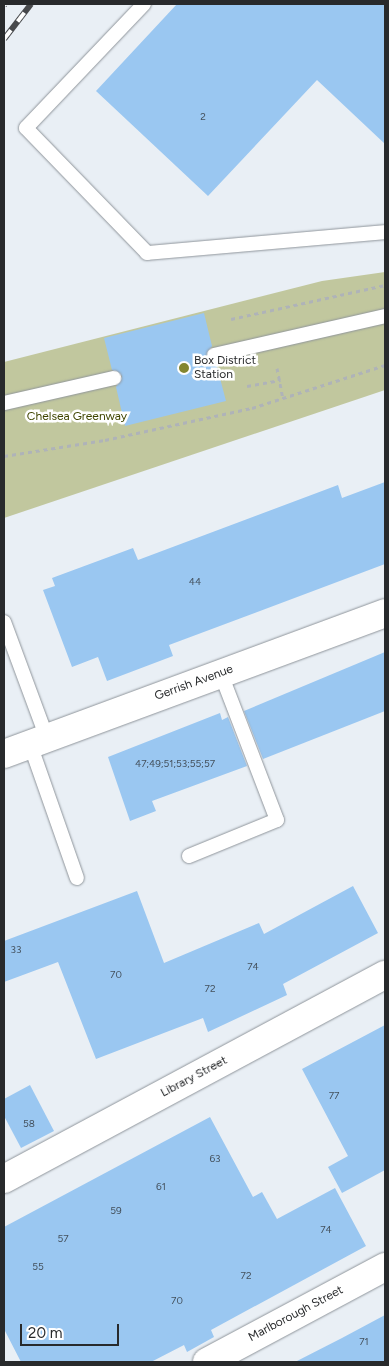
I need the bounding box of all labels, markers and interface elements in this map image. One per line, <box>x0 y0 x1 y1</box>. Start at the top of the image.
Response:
house number: 2 <box>200 111 206 123</box>
place label: Box District Station <box>194 354 256 382</box>
marker: Box District Station <box>178 362 190 374</box>
park label: Chelsea Greenway <box>27 410 127 424</box>
house number: 44 <box>189 576 201 588</box>
street label: Gerrish Avenue <box>153 662 235 704</box>
house number: 47;49;51;53;55;57 <box>135 758 215 770</box>
house number: 33 <box>11 944 21 956</box>
house number: 74 <box>247 961 259 973</box>
house number: 70 <box>110 969 122 981</box>
house number: 72 <box>205 983 215 995</box>
street label: Library Street <box>158 1053 230 1101</box>
house number: 77 <box>329 1090 339 1102</box>
house number: 58 <box>23 1118 35 1130</box>
house number: 63 <box>209 1153 221 1165</box>
house number: 61 <box>156 1181 166 1193</box>
house number: 59 <box>110 1205 122 1217</box>
house number: 74 <box>320 1224 332 1236</box>
house number: 57 <box>57 1233 69 1245</box>
house number: 55 <box>32 1261 44 1273</box>
house number: 72 <box>241 1270 251 1282</box>
street label: Marlborough Street <box>246 1283 346 1345</box>
house number: 70 <box>171 1295 183 1307</box>
scale bar <box>22 1314 121 1346</box>
text: 20 m <box>28 1324 62 1342</box>
house number: 71 <box>359 1336 369 1348</box>

